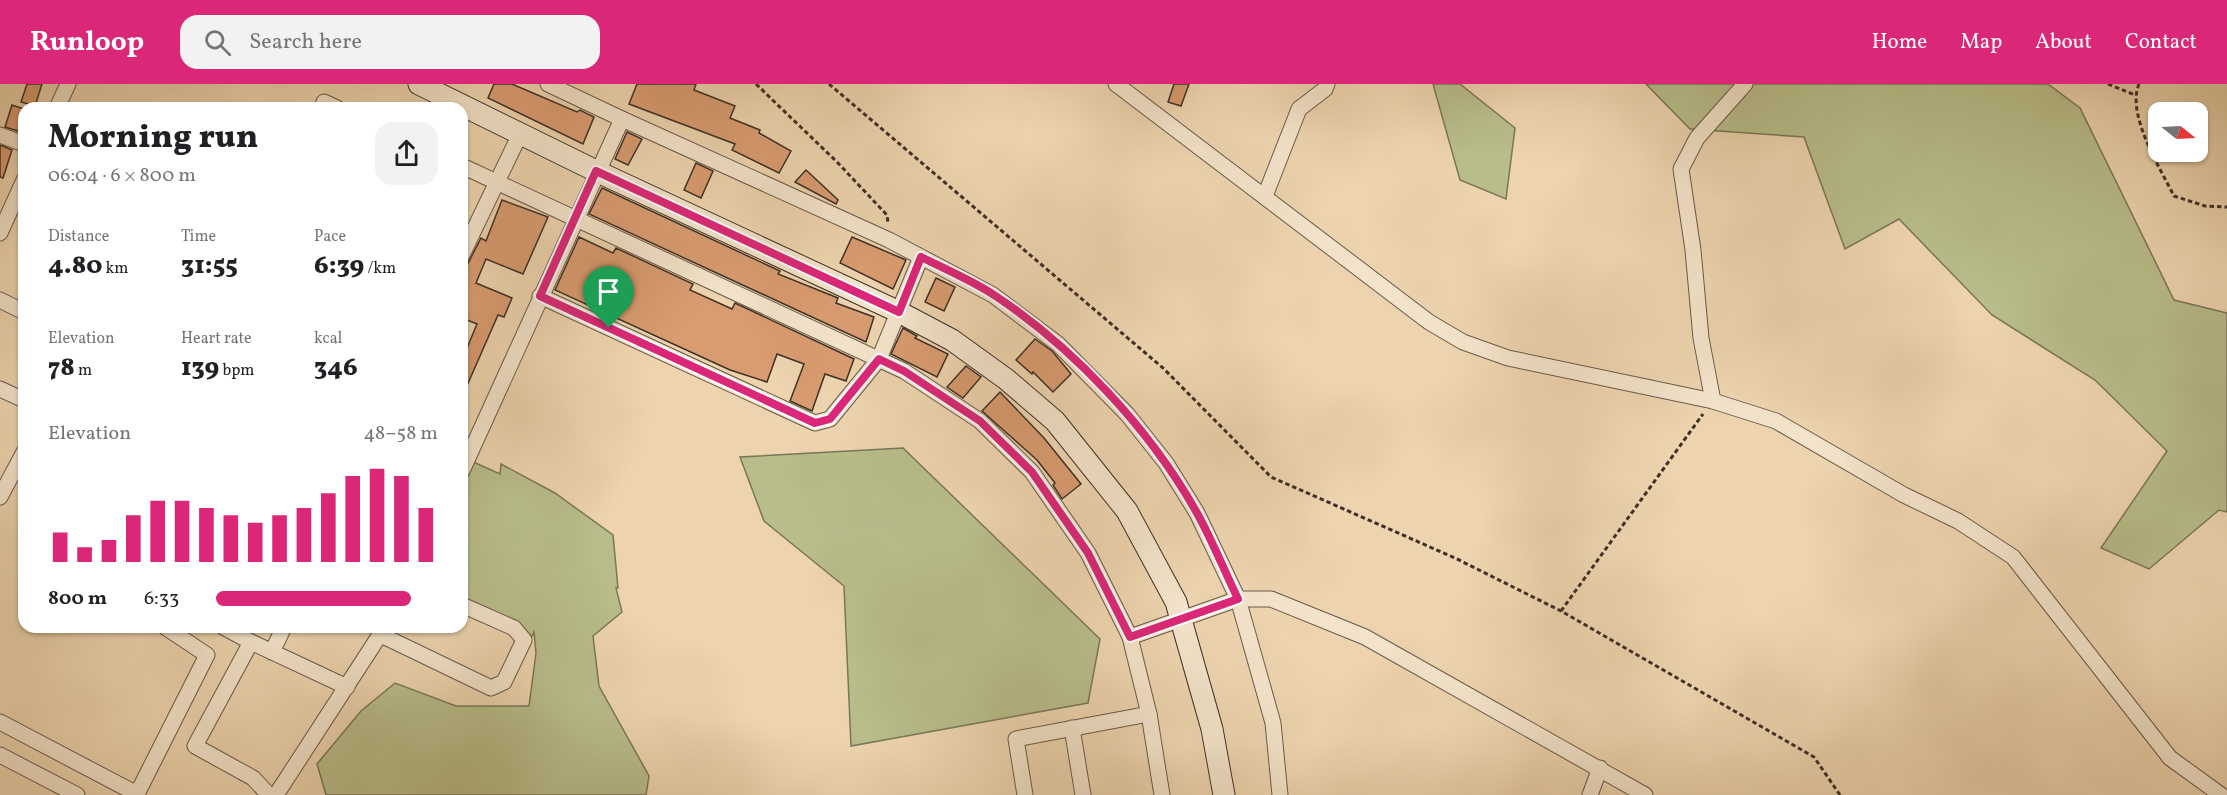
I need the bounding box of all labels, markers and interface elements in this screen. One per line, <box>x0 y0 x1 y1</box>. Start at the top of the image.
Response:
search box <box>180 15 600 69</box>
text: Runloop <box>30 23 144 62</box>
icon: search <box>201 26 234 59</box>
text: Search here <box>249 27 362 58</box>
text: Home <box>1872 28 1927 57</box>
text: Map <box>1960 28 2002 57</box>
text: About <box>2035 28 2092 57</box>
text: Contact <box>2125 28 2197 57</box>
north arrow <box>2148 102 2208 162</box>
map controls <box>2148 102 2208 162</box>
text: Morning run <box>48 116 258 162</box>
button: share <box>375 122 438 185</box>
text: 06:04 · 6 × 800 m <box>48 162 196 190</box>
text: Distance <box>48 226 109 248</box>
text: Time <box>181 226 216 248</box>
text: Pace <box>314 226 346 248</box>
text: 4.80 <box>48 248 102 284</box>
text: 31:55 <box>181 248 238 284</box>
text: 6:39 <box>314 248 364 284</box>
text: km <box>102 258 129 280</box>
text: /km <box>364 258 396 280</box>
pin <box>583 266 634 328</box>
icon: arrive <box>592 275 625 308</box>
text: Elevation <box>48 328 115 350</box>
text: Heart rate <box>181 328 252 350</box>
text: kcal <box>314 328 342 350</box>
text: 78 <box>48 350 75 386</box>
text: 139 <box>181 350 219 386</box>
text: 346 <box>314 350 358 386</box>
text: m <box>75 360 92 382</box>
text: bpm <box>219 360 255 382</box>
text: Elevation <box>48 420 131 448</box>
text: 48–58 m <box>364 420 438 448</box>
text: 800 m <box>48 585 107 613</box>
text: 6:33 <box>144 585 179 613</box>

